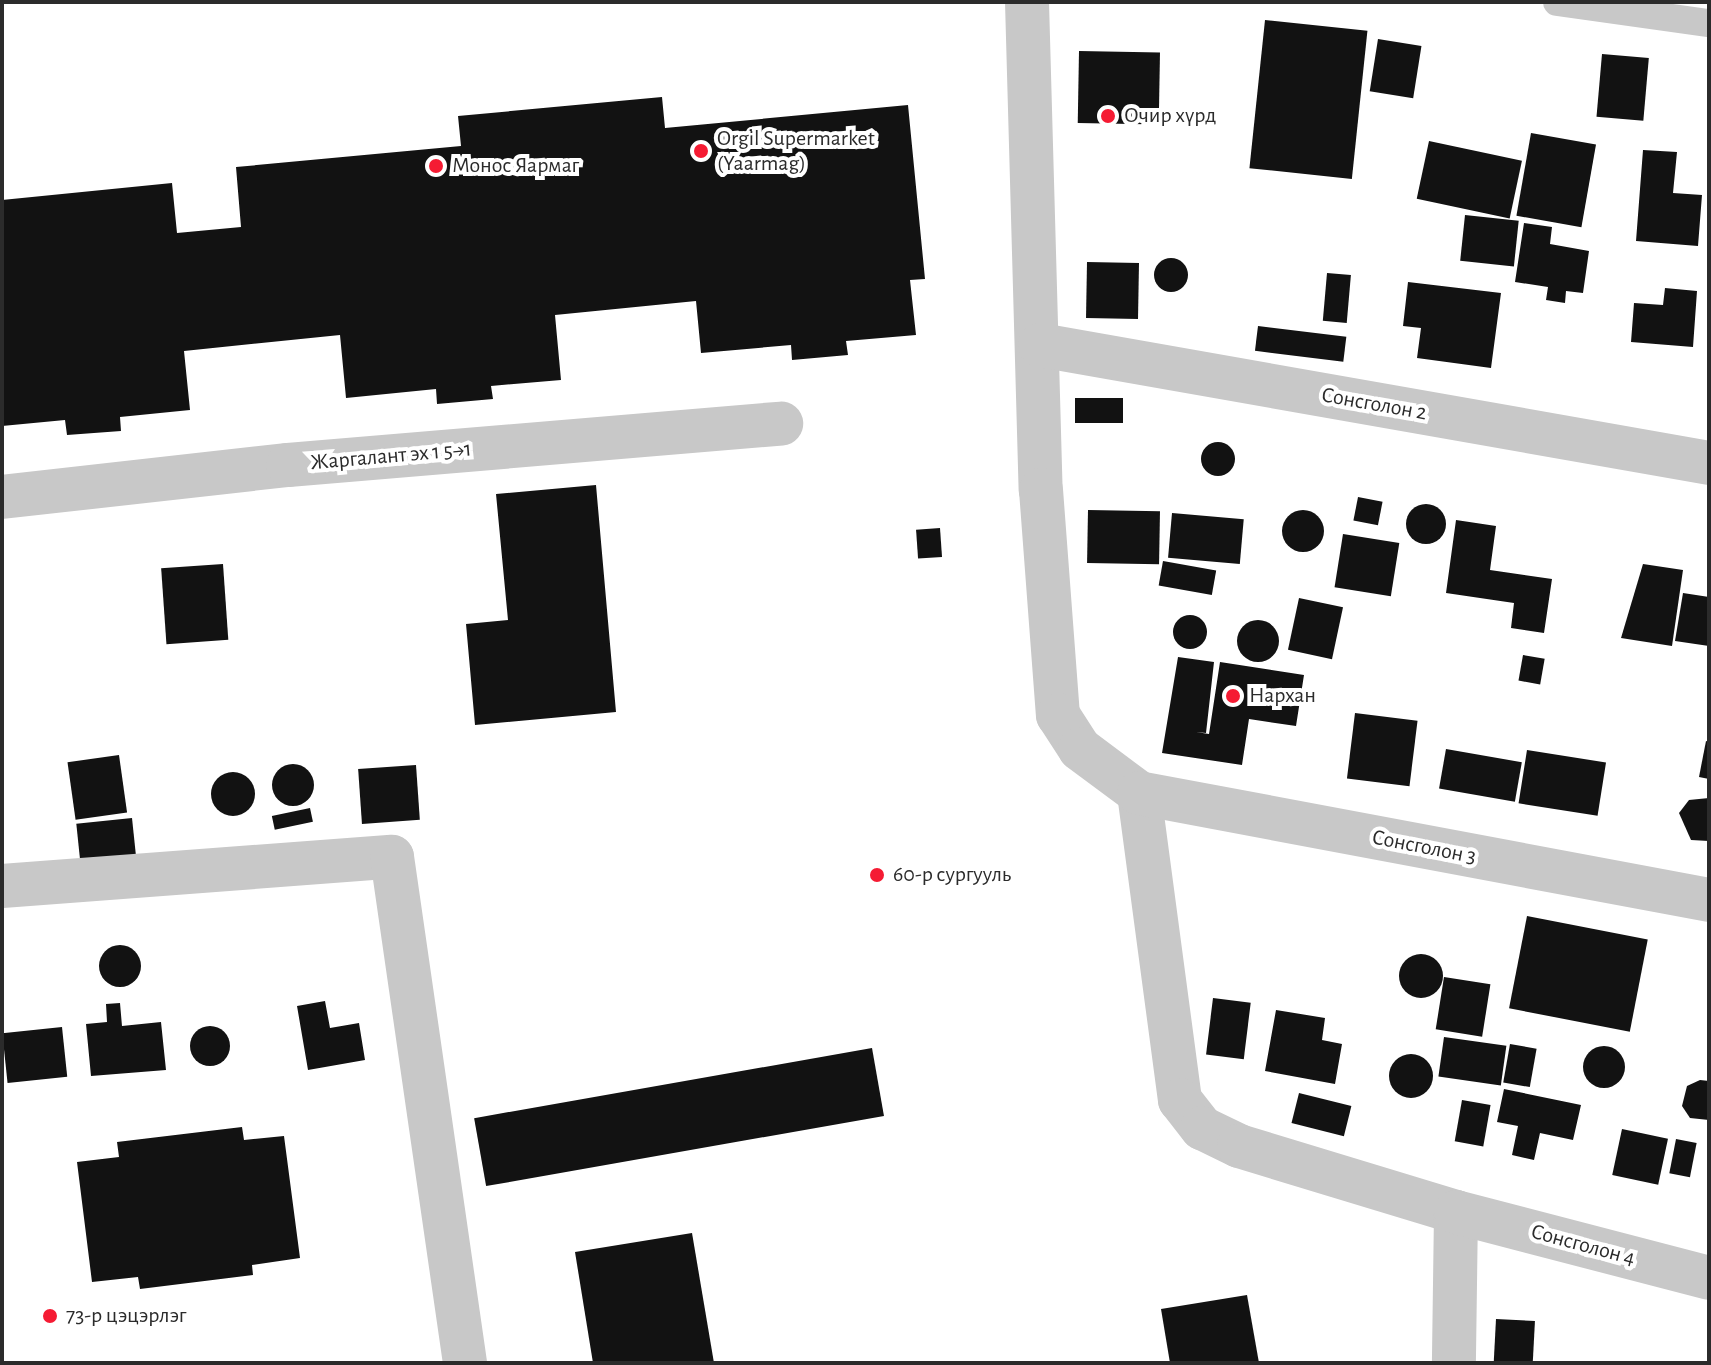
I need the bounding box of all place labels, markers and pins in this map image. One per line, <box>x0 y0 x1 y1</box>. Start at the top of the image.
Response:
place label: Очир хүрд <box>1124 103 1216 129</box>
marker: Очир хүрд <box>1099 107 1117 125</box>
place label: Orgil Supermarket (Yaarmag) <box>717 125 875 176</box>
marker: Orgil Supermarket (Yaarmag) <box>692 142 710 160</box>
place label: Монос Яармаг <box>452 153 579 179</box>
marker: Монос Яармаг <box>427 157 445 175</box>
place label: Нархан <box>1249 683 1316 709</box>
marker: Нархан <box>1224 687 1242 705</box>
place label: 60-р сургууль <box>893 862 1011 888</box>
marker: 60-р сургууль <box>868 866 886 884</box>
place label: 73-р цэцэрлэг <box>66 1303 186 1329</box>
marker: 73-р цэцэрлэг <box>41 1307 59 1325</box>

